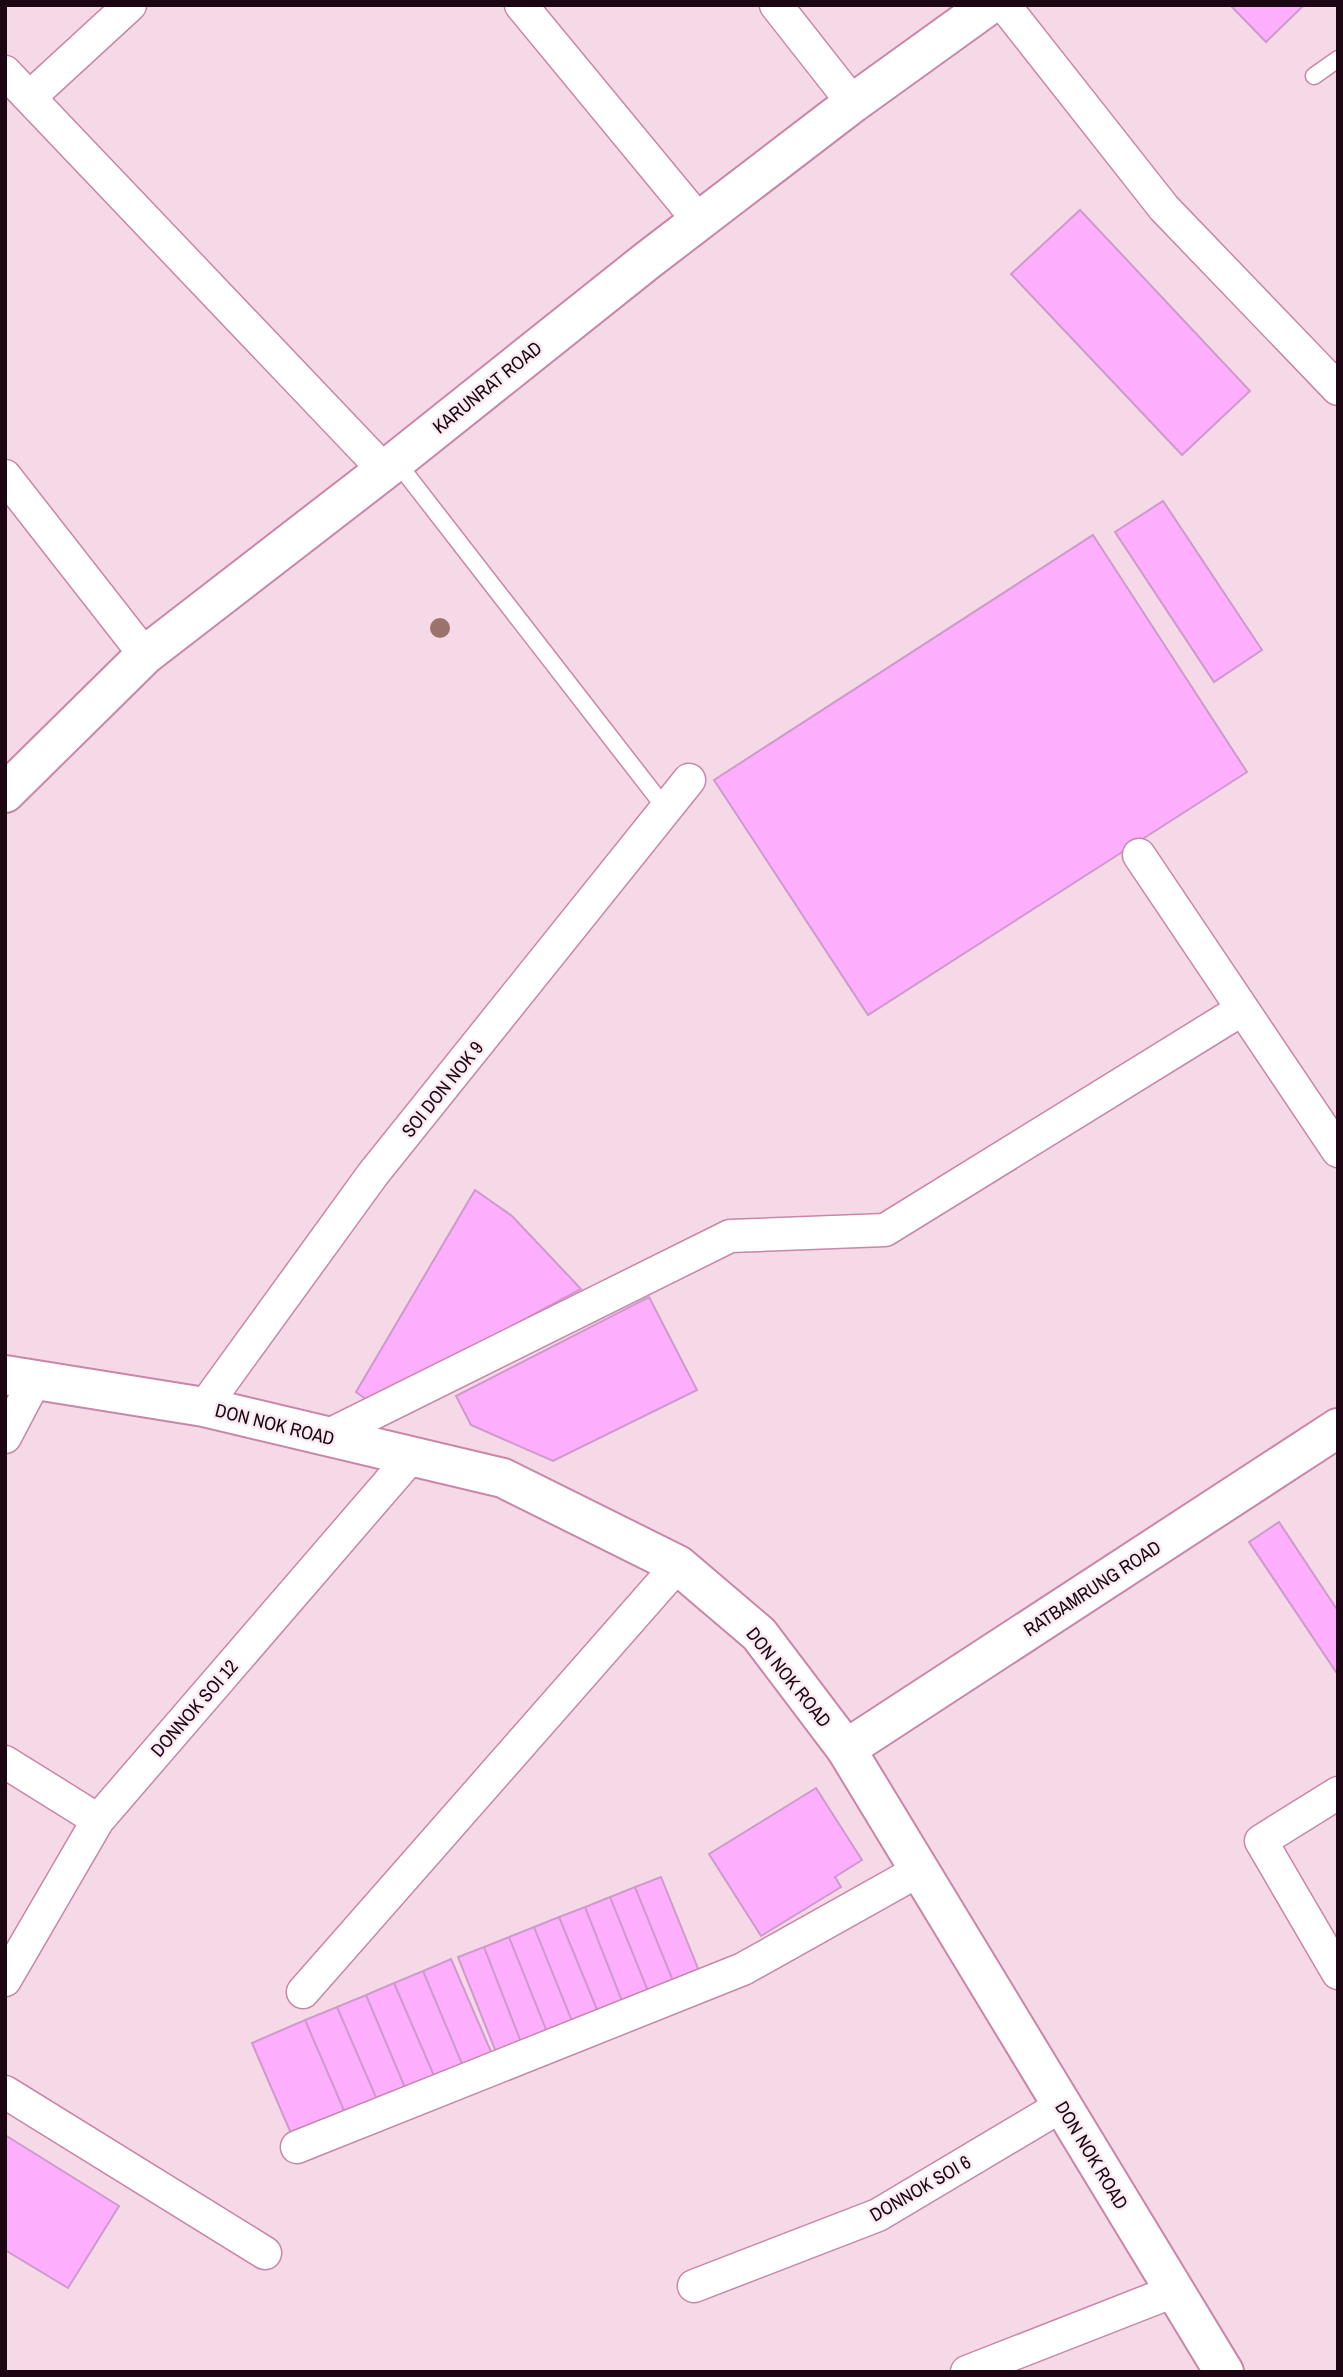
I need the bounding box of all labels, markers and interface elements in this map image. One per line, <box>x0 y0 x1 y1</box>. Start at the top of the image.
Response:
street label: KARUNRAT ROAD <box>427 335 547 439</box>
street label: SOI DON NOK 9 <box>395 1035 489 1143</box>
street label: DON NOK ROAD <box>213 1397 337 1451</box>
street label: RATBAMRUNG ROAD <box>1018 1534 1166 1642</box>
street label: DON NOK ROAD <box>740 1621 838 1733</box>
street label: DONNOK SOI 12 <box>144 1654 244 1762</box>
street label: DON NOK ROAD <box>1049 2096 1135 2214</box>
street label: DONNOK SOI 6 <box>865 2149 975 2227</box>

